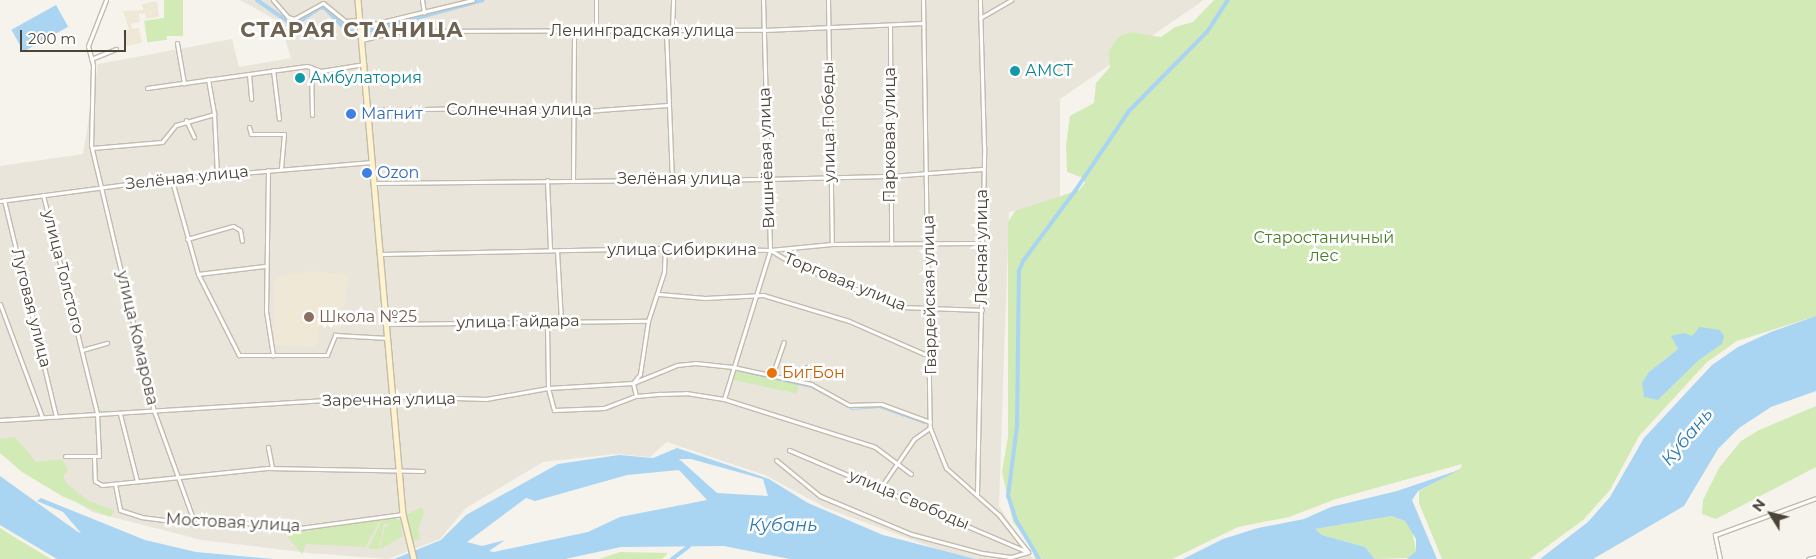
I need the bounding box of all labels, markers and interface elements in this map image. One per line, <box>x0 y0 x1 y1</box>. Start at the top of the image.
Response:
district label: СТАРАЯ СТАНИЦА <box>239 17 465 43</box>
scale bar <box>22 20 129 52</box>
street label: Ленинградская улица <box>550 21 734 41</box>
text: 200 m <box>28 29 76 48</box>
street label: улица Победы <box>818 61 840 183</box>
place label: АМСТ <box>1025 61 1073 81</box>
marker: АМСТ <box>1009 65 1021 77</box>
street label: Парковая улица <box>880 67 900 203</box>
place label: Амбулатория <box>310 68 422 88</box>
marker: Амбулатория <box>294 72 306 84</box>
street label: Вишнёвая улица <box>755 87 779 229</box>
street label: Солнечная улица <box>446 100 592 120</box>
place label: Магнит <box>361 104 423 124</box>
marker: Магнит <box>345 108 357 120</box>
street label: Зелёная улица <box>125 162 249 194</box>
place label: Ozon <box>377 163 419 183</box>
marker: Ozon <box>361 167 373 179</box>
street label: Зелёная улица <box>617 169 741 189</box>
street label: Лесная улица <box>972 189 992 305</box>
street label: улица Толстого <box>38 208 88 336</box>
street label: Гвардейская улица <box>919 215 941 375</box>
park label: Старостаничный лес <box>1254 228 1394 266</box>
street label: улица Сибиркина <box>607 240 757 260</box>
street label: Луговая улица <box>7 247 55 369</box>
street label: Торговая улица <box>781 249 909 315</box>
street label: улица Комарова <box>112 269 162 407</box>
place label: Школа №25 <box>319 307 417 327</box>
marker: Школа №25 <box>303 311 315 323</box>
street label: улица Гайдара <box>456 311 580 333</box>
place label: БигБон <box>782 363 845 383</box>
marker: БигБон <box>766 367 778 379</box>
street label: Заречная улица <box>322 389 456 411</box>
water label: Кубань <box>1657 404 1717 470</box>
street label: улица Свободы <box>846 466 972 534</box>
north arrow <box>1746 489 1796 539</box>
text: N <box>1748 495 1769 515</box>
street label: Мостовая улица <box>165 510 301 536</box>
water label: Кубань <box>749 514 817 536</box>

